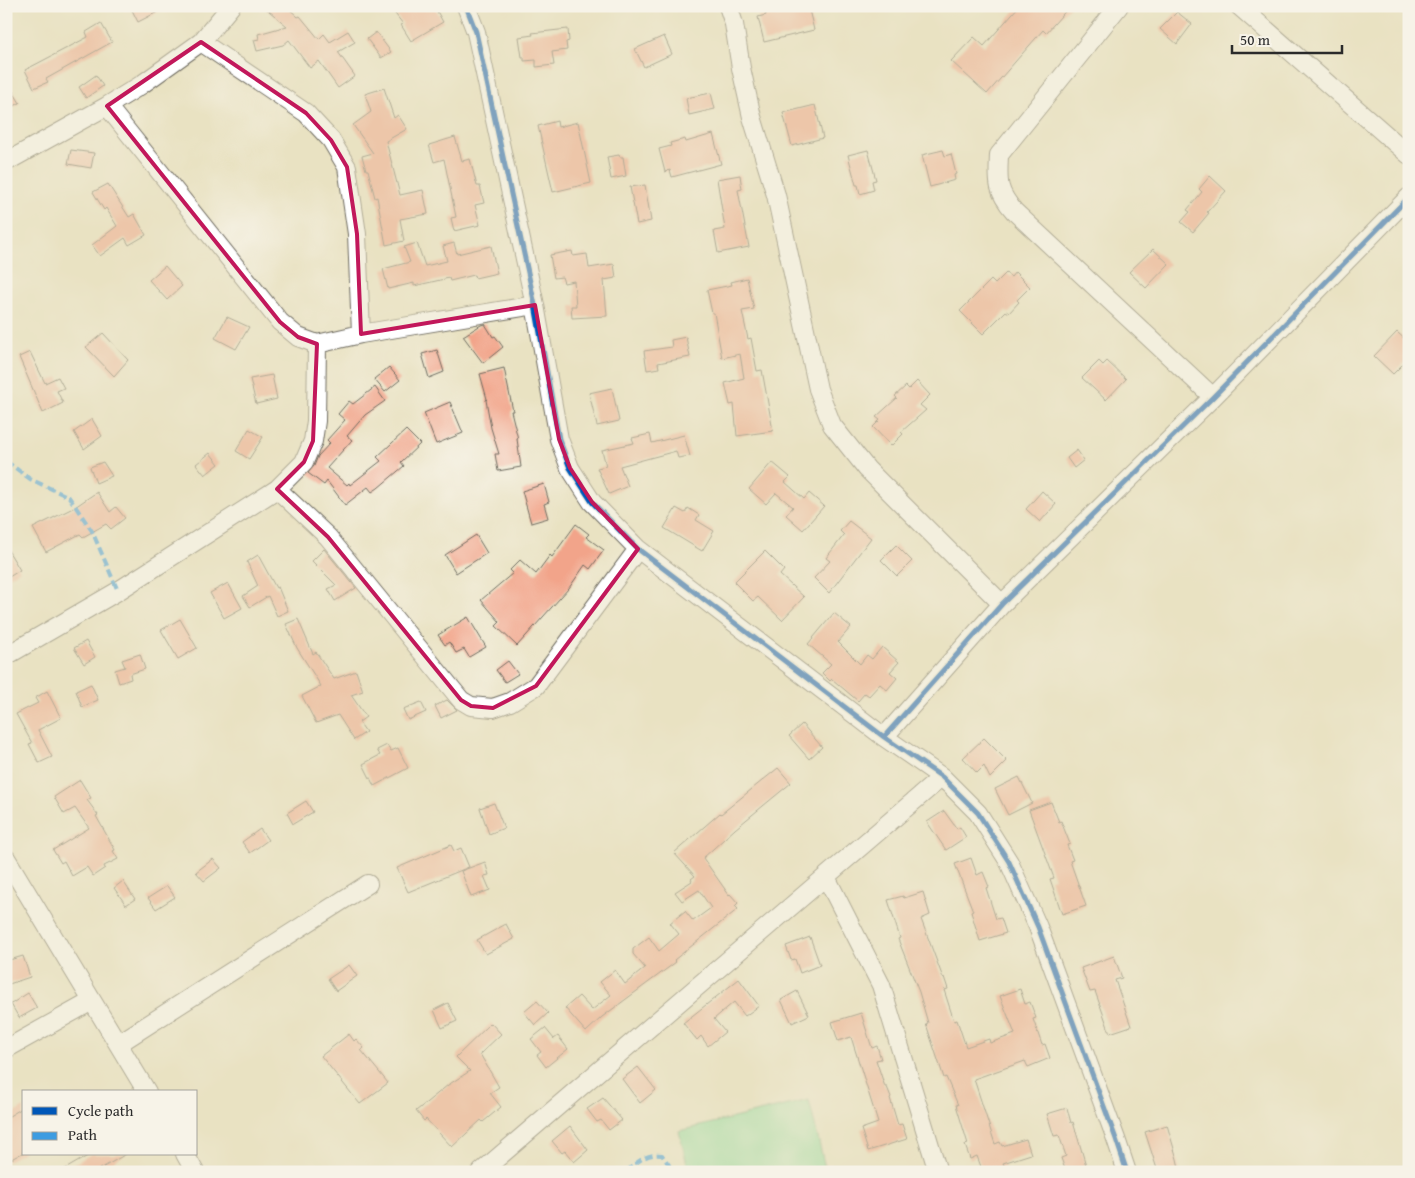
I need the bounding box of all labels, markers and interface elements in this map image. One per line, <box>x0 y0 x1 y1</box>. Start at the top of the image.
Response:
scale bar <box>1232 22 1342 54</box>
text: 50 m <box>1240 29 1271 50</box>
legend <box>22 1090 198 1156</box>
text: Cycle path <box>68 1100 134 1121</box>
text: Path <box>68 1124 97 1145</box>

